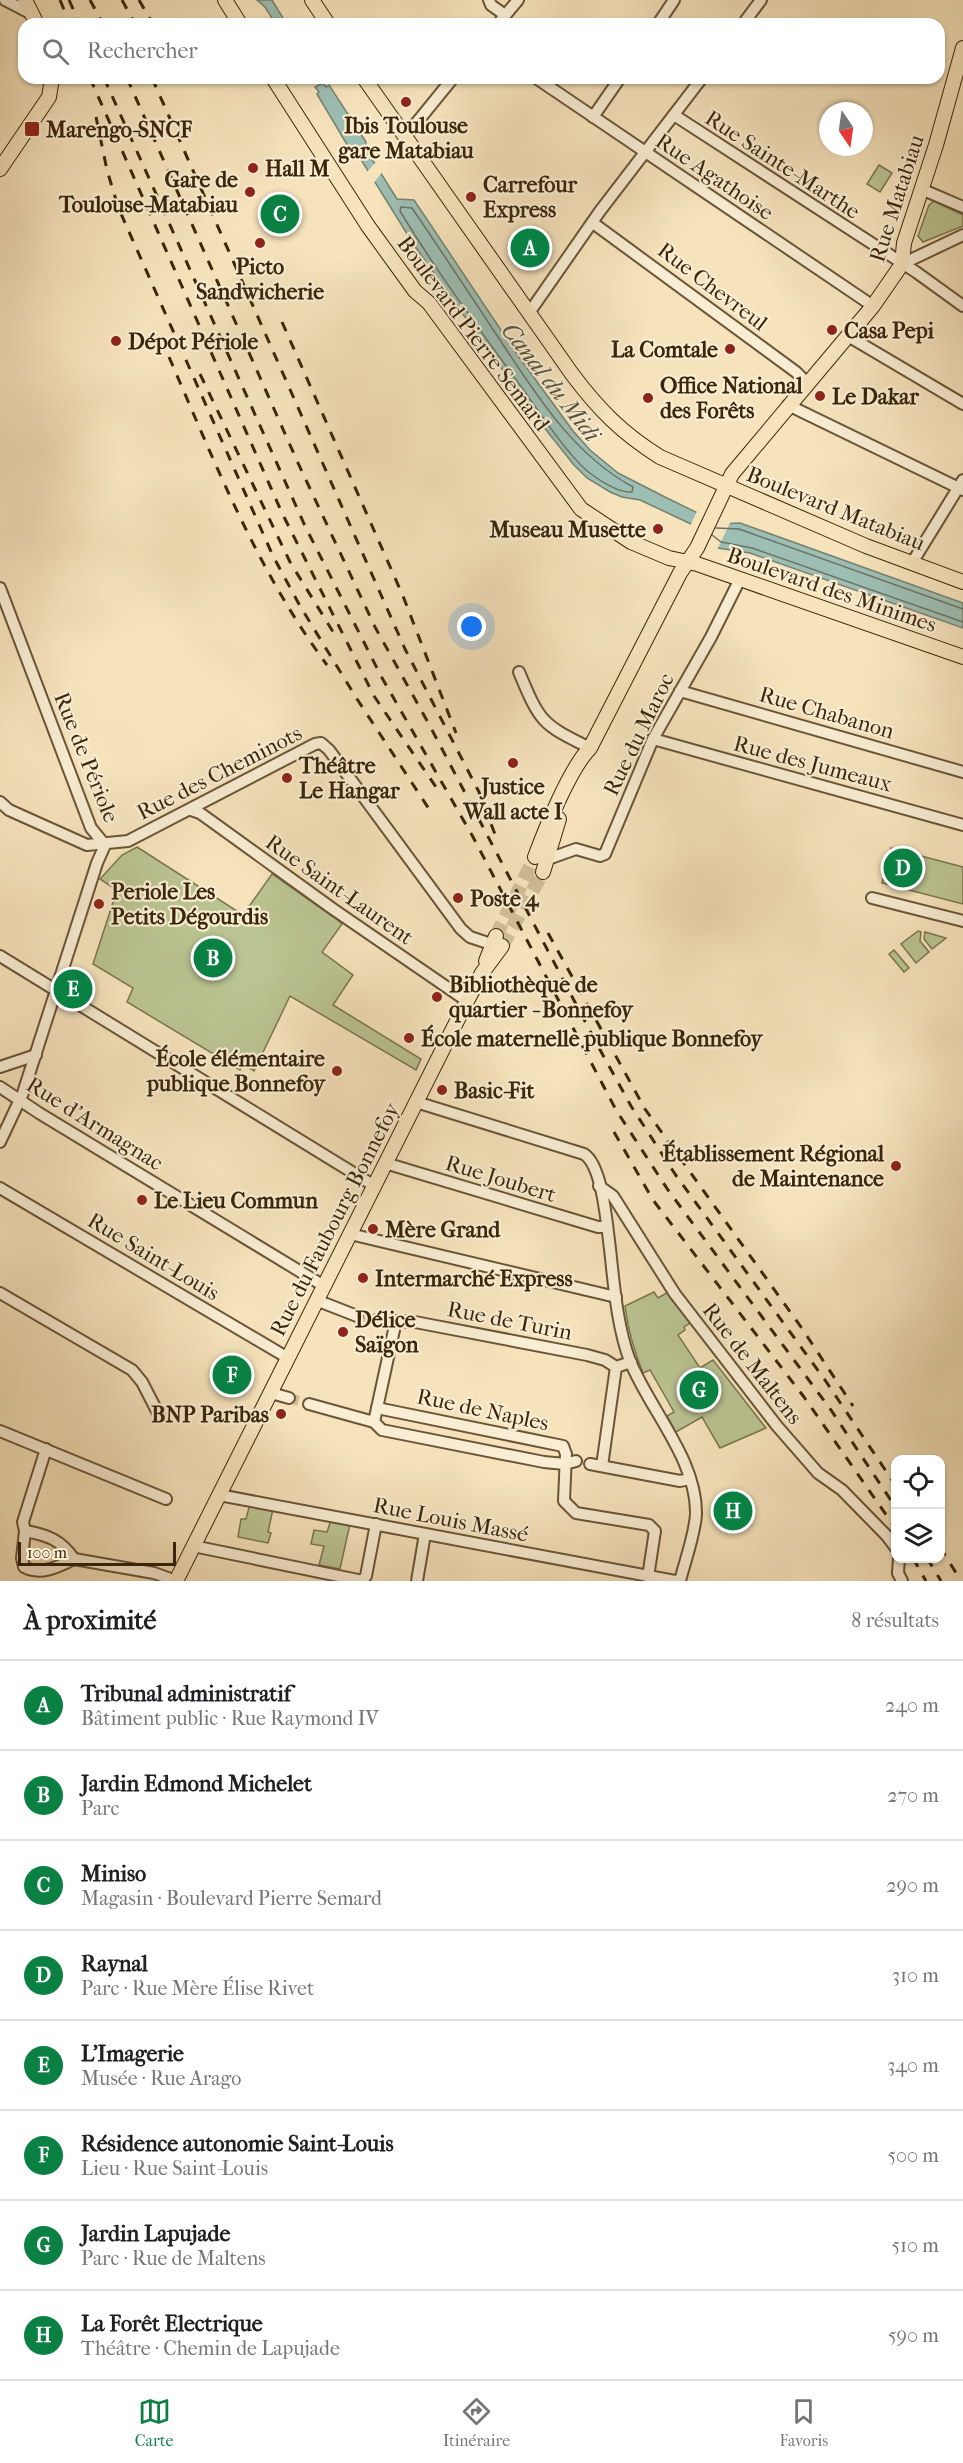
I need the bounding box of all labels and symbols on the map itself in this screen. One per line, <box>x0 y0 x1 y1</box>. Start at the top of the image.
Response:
marker: Ibis Toulouse gare Matabiau <box>399 95 413 109</box>
north arrow <box>819 102 873 156</box>
street label: Rue Sainte-Marthe <box>700 105 865 225</box>
place label: Ibis Toulouse gare Matabiau <box>338 113 474 164</box>
place label: Marengo-SNCF <box>45 117 192 143</box>
marker: Marengo-SNCF <box>23 120 41 138</box>
street label: Rue Agathoise <box>651 128 778 226</box>
street label: Rue Matabiau <box>864 131 930 265</box>
place label: Hall M <box>265 156 330 182</box>
marker: Hall M <box>246 161 260 175</box>
place label: Gare de Toulouse-Matabiau <box>58 167 239 218</box>
place label: Carrefour Express <box>483 172 578 223</box>
marker: Gare de Toulouse-Matabiau <box>243 185 257 199</box>
marker: Carrefour Express <box>464 190 478 204</box>
pin: C <box>260 192 300 236</box>
pin: A <box>510 226 550 270</box>
street label: Boulevard Pierre Semard <box>391 231 556 437</box>
marker: Picto Sandwicherie <box>253 236 267 250</box>
street label: Rue Chevreul <box>652 237 772 337</box>
place label: Picto Sandwicherie <box>196 254 324 305</box>
water label: Canal du Midi <box>496 317 607 449</box>
place label: Casa Pepi <box>844 318 934 344</box>
marker: Casa Pepi <box>825 323 839 337</box>
place label: Dépot Périole <box>128 329 258 355</box>
marker: Dépot Périole <box>109 334 123 348</box>
place label: La Comtale <box>611 337 718 363</box>
marker: La Comtale <box>723 342 737 356</box>
place label: Office National des Forêts <box>660 373 803 424</box>
place label: Le Dakar <box>832 384 919 410</box>
marker: Le Dakar <box>813 389 827 403</box>
marker: Office National des Forêts <box>641 391 655 405</box>
street label: Boulevard Matabiau <box>743 461 929 557</box>
place label: Museau Musette <box>488 517 646 543</box>
marker: Museau Musette <box>651 522 665 536</box>
street label: Boulevard des Minimes <box>724 542 940 638</box>
your location <box>457 612 486 641</box>
street label: Rue du Maroc <box>598 669 680 800</box>
street label: Rue Chabanon <box>756 681 897 745</box>
street label: Rue de Périole <box>48 688 124 826</box>
street label: Rue des Cheminots <box>133 720 306 826</box>
street label: Rue des Jumeaux <box>731 730 895 798</box>
place label: Théâtre Le Hangar <box>298 753 400 804</box>
marker: Justice Wall acte I <box>506 756 520 770</box>
marker: Théâtre Le Hangar <box>280 771 294 785</box>
place label: Justice Wall acte I <box>462 774 563 825</box>
street label: Rue Saint-Laurent <box>261 829 418 951</box>
pin: D <box>884 846 922 890</box>
place label: Periole Les Petits Dégourdis <box>111 879 268 930</box>
place label: Poste 4 <box>470 886 540 912</box>
marker: Poste 4 <box>451 891 465 905</box>
marker: Periole Les Petits Dégourdis <box>92 897 106 911</box>
pin: B <box>194 936 232 980</box>
pin: E <box>54 966 92 1012</box>
place label: Bibliothèque de quartier - Bonnefoy <box>449 972 634 1023</box>
marker: Bibliothèque de quartier - Bonnefoy <box>430 990 444 1004</box>
place label: École maternelle publique Bonnefoy <box>421 1024 763 1052</box>
marker: École maternelle publique Bonnefoy <box>402 1031 416 1045</box>
place label: École élémentaire publique Bonnefoy <box>146 1044 326 1097</box>
marker: École élémentaire publique Bonnefoy <box>330 1064 344 1078</box>
street label: Rue d'Armagnac <box>21 1072 168 1176</box>
place label: Basic-Fit <box>454 1078 536 1104</box>
marker: Basic-Fit <box>435 1083 449 1097</box>
street label: Rue du Faubourg Bonnefoy <box>265 1097 406 1340</box>
place label: Établissement Régional de Maintenance <box>662 1139 885 1192</box>
street label: Rue Joubert <box>442 1150 559 1208</box>
marker: Établissement Régional de Maintenance <box>889 1159 903 1173</box>
place label: Le Lieu Commun <box>154 1188 318 1214</box>
marker: Le Lieu Commun <box>135 1193 149 1207</box>
street label: Rue Saint-Louis <box>83 1207 224 1306</box>
place label: Mère Grand <box>384 1217 501 1243</box>
marker: Mère Grand <box>366 1222 380 1236</box>
place label: Intermarché Express <box>375 1266 573 1292</box>
marker: Intermarché Express <box>356 1271 370 1285</box>
street label: Rue de Turin <box>445 1296 575 1346</box>
street label: Rue de Maltens <box>697 1298 808 1430</box>
place label: Délice Saïgon <box>355 1307 419 1358</box>
marker: Délice Saïgon <box>336 1325 350 1339</box>
pin: F <box>212 1352 252 1398</box>
pin: G <box>680 1368 718 1412</box>
street label: Rue de Naples <box>414 1383 551 1437</box>
place label: BNP Paribas <box>151 1402 269 1428</box>
marker: BNP Paribas <box>274 1407 288 1421</box>
pin: H <box>714 1488 752 1534</box>
street label: Rue Louis Massé <box>371 1492 531 1548</box>
scale bar <box>18 1539 176 1566</box>

